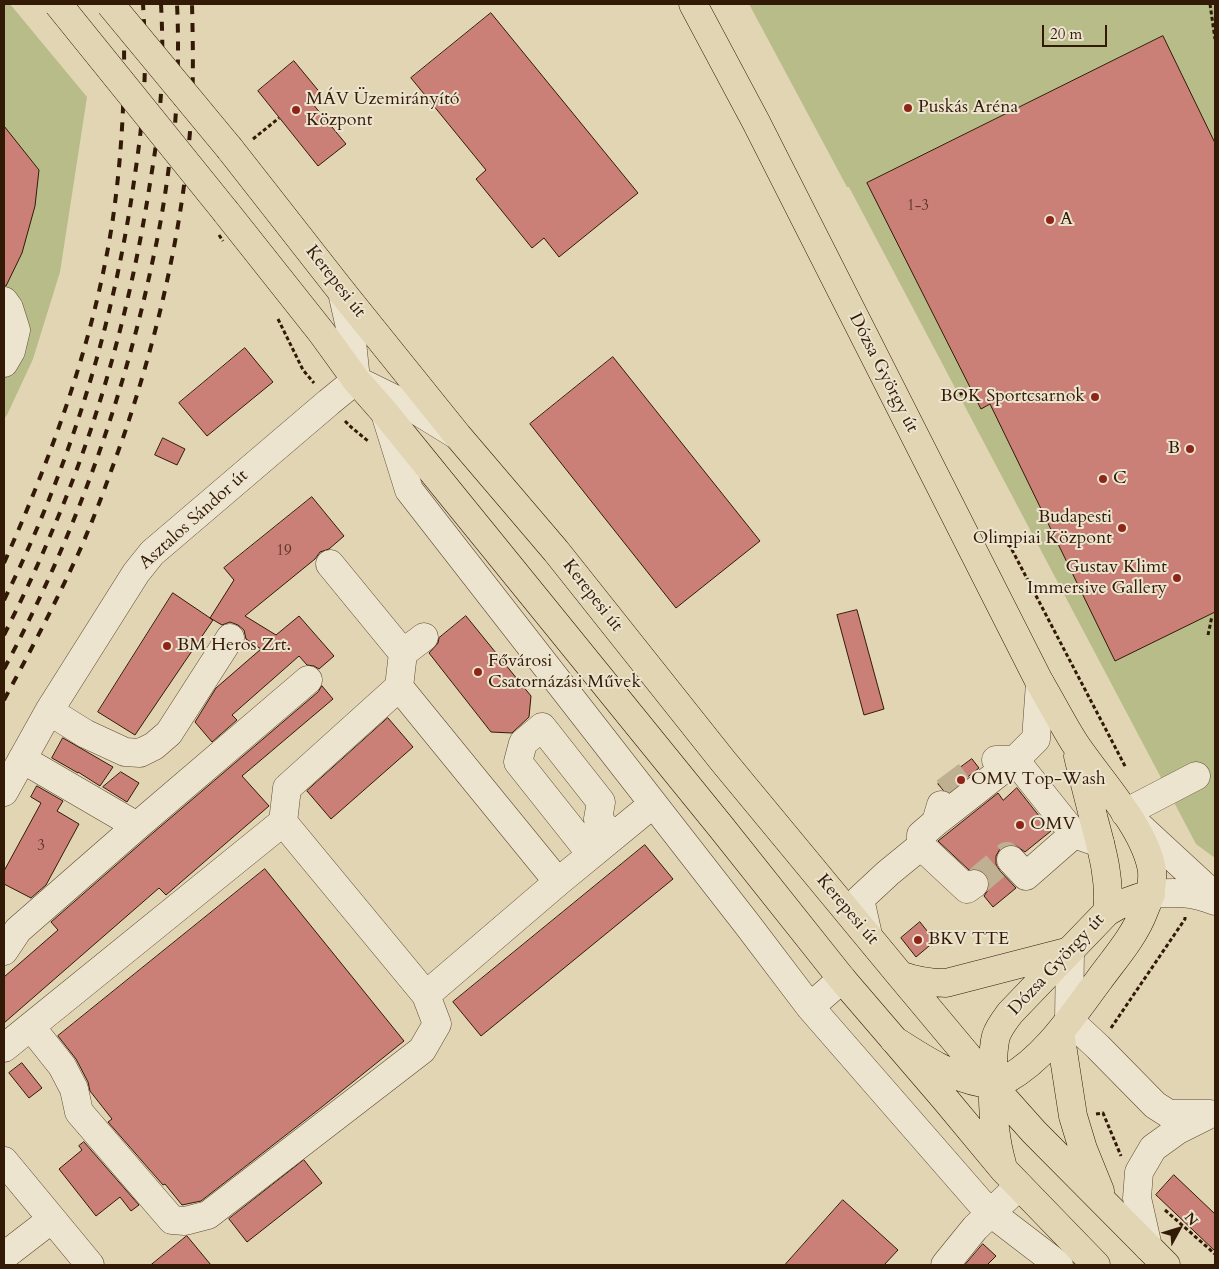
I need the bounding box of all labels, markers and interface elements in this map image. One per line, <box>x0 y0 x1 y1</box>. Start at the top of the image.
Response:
scale bar <box>1044 15 1109 47</box>
text: 20 m <box>1050 24 1082 44</box>
place label: MÁV Üzemirányító Központ <box>306 89 460 132</box>
place label: Puskás Aréna <box>918 97 1018 119</box>
marker: Puskás Aréna <box>902 102 914 114</box>
marker: MÁV Üzemirányító Központ <box>290 104 302 116</box>
house number: 1-3 <box>907 198 929 216</box>
place label: A <box>1060 209 1073 231</box>
marker: A <box>1044 214 1056 226</box>
street label: Kerepesi út <box>300 242 370 322</box>
street label: Dózsa György út <box>844 310 922 436</box>
place label: BOK Sportcsarnok <box>940 386 1085 408</box>
marker: BOK Sportcsarnok <box>1089 391 1101 403</box>
place label: B <box>1168 438 1180 460</box>
marker: B <box>1184 443 1196 455</box>
street label: Asztalos Sándor út <box>135 466 253 574</box>
place label: C <box>1113 468 1127 490</box>
marker: C <box>1097 473 1109 485</box>
place label: Budapesti Olimpiai Központ <box>973 507 1112 550</box>
marker: Budapesti Olimpiai Központ <box>1116 522 1128 534</box>
house number: 19 <box>276 543 292 561</box>
street label: Kerepesi út <box>557 556 627 636</box>
place label: Gustav Klimt Immersive Gallery <box>1027 557 1167 600</box>
marker: Gustav Klimt Immersive Gallery <box>1171 572 1183 584</box>
place label: BM Heros Zrt. <box>177 635 291 657</box>
marker: BM Heros Zrt. <box>161 640 173 652</box>
place label: Fővárosi Csatornázási Művek <box>488 651 641 694</box>
marker: Fővárosi Csatornázási Művek <box>472 666 484 678</box>
place label: OMV Top-Wash <box>971 769 1106 791</box>
marker: OMV Top-Wash <box>955 774 967 786</box>
place label: OMV <box>1030 814 1076 836</box>
marker: OMV <box>1014 819 1026 831</box>
house number: 3 <box>37 838 45 856</box>
street label: Kerepesi út <box>811 870 883 950</box>
street label: Dózsa György út <box>1004 910 1110 1020</box>
place label: BKV TTE <box>928 929 1009 951</box>
marker: BKV TTE <box>912 934 924 946</box>
north arrow <box>1154 1204 1204 1254</box>
text: N <box>1180 1209 1202 1230</box>

